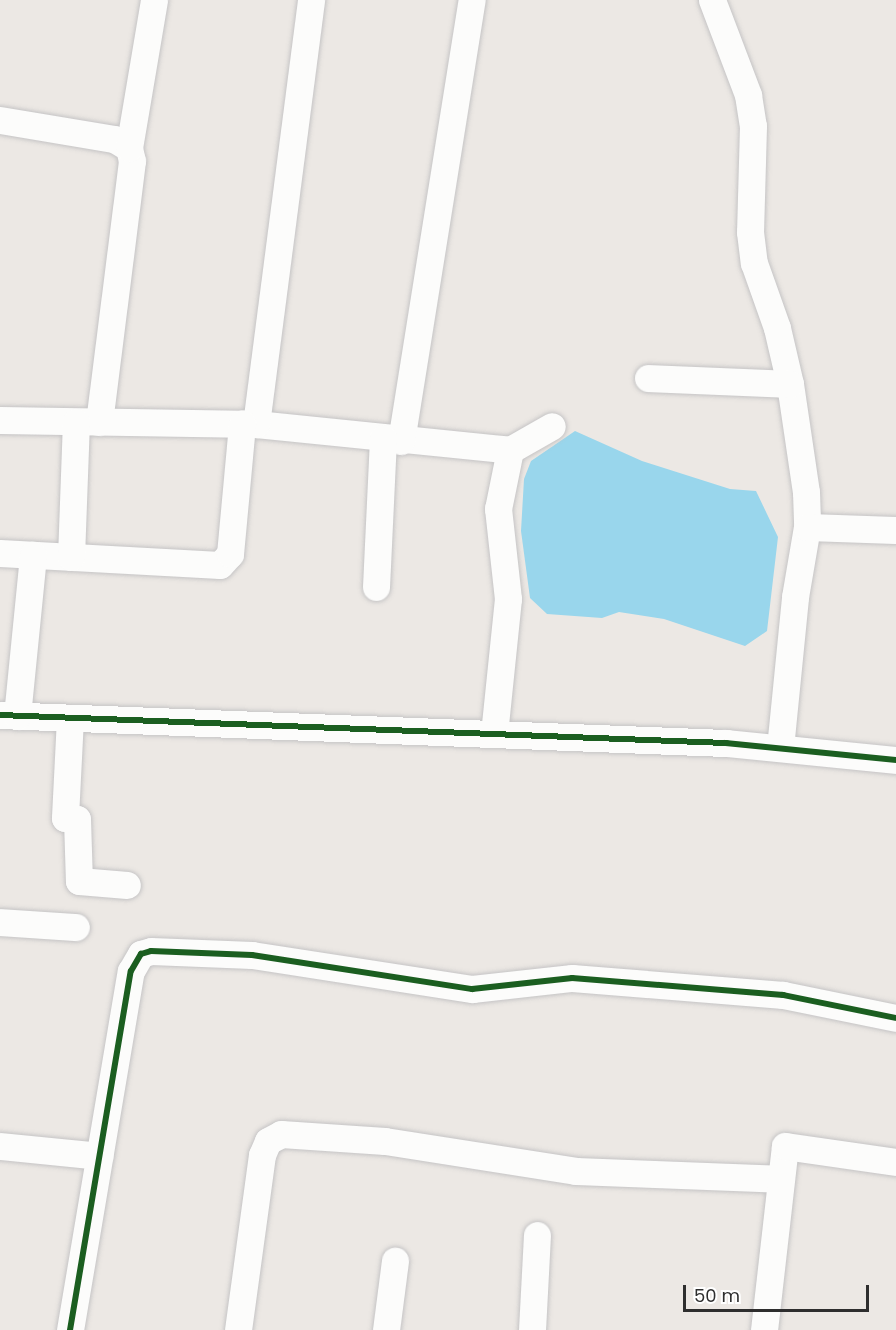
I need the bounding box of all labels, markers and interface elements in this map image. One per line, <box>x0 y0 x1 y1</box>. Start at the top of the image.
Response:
scale bar <box>686 1273 872 1311</box>
text: 50 m <box>694 1283 740 1308</box>

